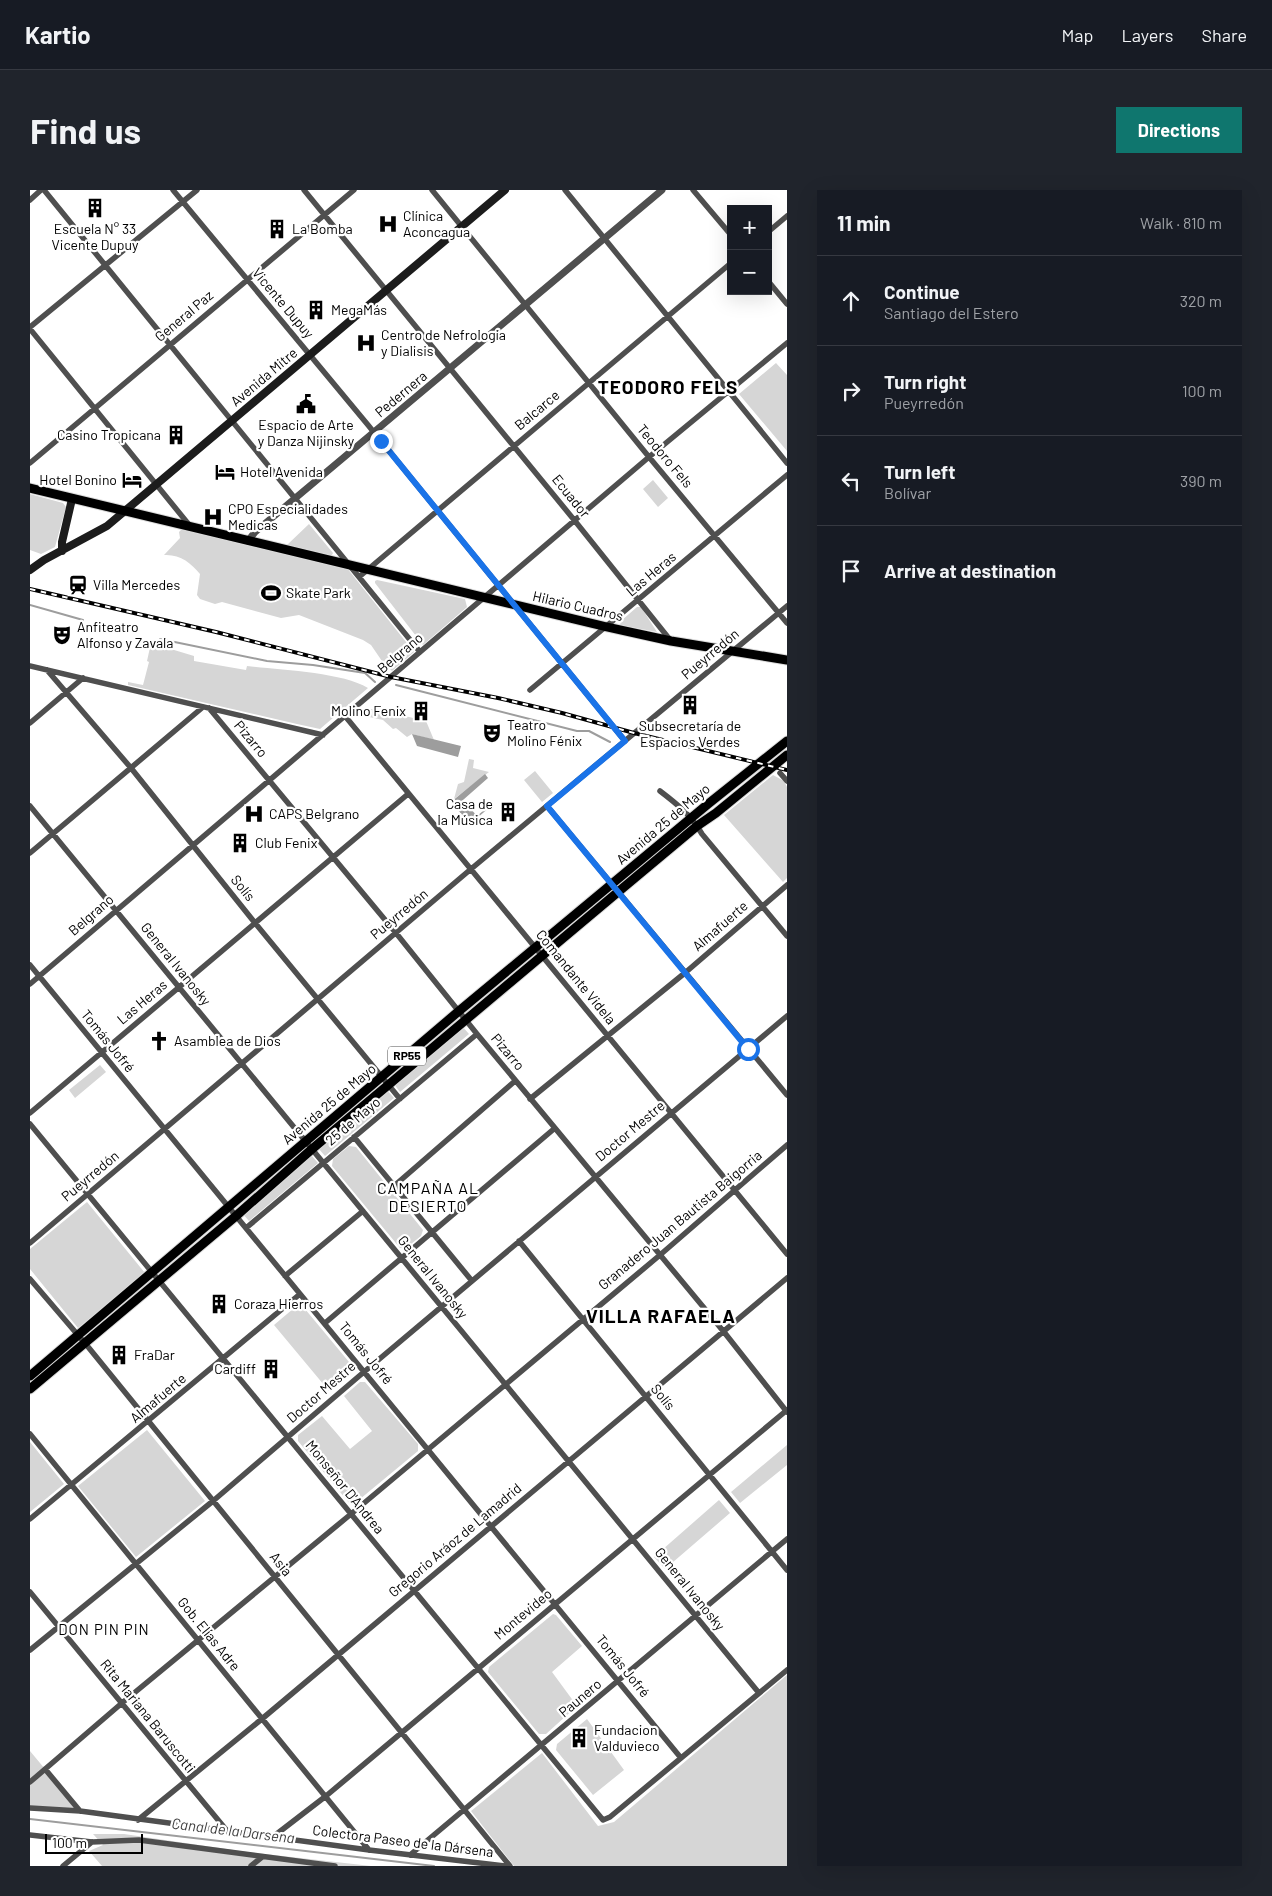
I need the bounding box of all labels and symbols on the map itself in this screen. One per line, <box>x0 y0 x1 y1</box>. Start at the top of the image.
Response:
building icon: Escuela N° 33 Vicente Dupuy <box>84 197 106 219</box>
place label: Clínica Aconcagua <box>403 207 470 240</box>
hospital icon: Clínica Aconcagua <box>377 213 399 235</box>
building icon: La Bomba <box>266 218 288 240</box>
place label: Escuela N° 33 Vicente Dupuy <box>52 220 139 253</box>
place label: La Bomba <box>292 220 353 237</box>
street label: Vicente Dupuy <box>249 264 318 342</box>
street label: General Paz <box>151 286 216 345</box>
building icon: MegaMás <box>305 299 327 321</box>
place label: MegaMás <box>331 301 387 318</box>
place label: Centro de Nefrología y Dialisis <box>381 326 506 359</box>
hospital icon: Centro de Nefrología y Dialisis <box>355 332 377 354</box>
street label: Avenida Mitre <box>227 344 300 409</box>
street label: Pedernera <box>371 367 430 420</box>
district label: TEODORO FELS <box>598 375 738 398</box>
street label: Balcarce <box>511 386 563 433</box>
public building icon: Espacio de Arte y Danza Nijinsky <box>295 393 317 415</box>
place label: Espacio de Arte y Danza Nijinsky <box>258 416 355 449</box>
street label: Teodoro Fels <box>634 420 697 491</box>
building icon: Casino Tropicana <box>165 424 187 446</box>
place label: Casino Tropicana <box>57 426 161 443</box>
route end <box>370 430 393 453</box>
hotel icon: Hotel Avenida <box>214 461 236 483</box>
place label: Hotel Avenida <box>240 463 323 480</box>
hotel icon: Hotel Bonino <box>121 469 143 491</box>
place label: Hotel Bonino <box>39 471 117 488</box>
street label: Ecuador <box>549 471 594 521</box>
place label: CPO Especialidades Medicas <box>228 500 348 533</box>
hospital icon: CPO Especialidades Medicas <box>202 506 224 528</box>
street label: Las Heras <box>622 548 679 599</box>
station icon: Villa Mercedes <box>67 574 89 596</box>
place label: Villa Mercedes <box>93 576 180 593</box>
sports icon: Skate Park <box>260 582 282 604</box>
place label: Skate Park <box>286 584 351 601</box>
street label: Hilario Cuadros <box>531 587 625 624</box>
place label: Anfiteatro Alfonso y Zavala <box>77 618 173 651</box>
theatre icon: Anfiteatro Alfonso y Zavala <box>51 624 73 646</box>
street label: Pueyrredón <box>677 625 742 683</box>
street label: Belgrano <box>373 629 426 677</box>
building icon: Subsecretaría de Espacios Verdes <box>679 694 701 716</box>
building icon: Molino Fenix <box>410 700 432 722</box>
place label: Molino Fenix <box>331 702 406 719</box>
place label: Teatro Molino Fénix <box>507 716 582 749</box>
street label: Pizarro <box>231 717 272 761</box>
place label: Subsecretaría de Espacios Verdes <box>639 717 741 750</box>
theatre icon: Teatro Molino Fénix <box>481 722 503 744</box>
street label: Avenida 25 de Mayo <box>612 779 713 868</box>
place label: Casa de la Música <box>438 795 493 828</box>
building icon: Casa de la Música <box>497 801 519 823</box>
hospital icon: CAPS Belgrano <box>243 803 265 825</box>
place label: CAPS Belgrano <box>269 805 360 822</box>
building icon: Club Fenix <box>229 832 251 854</box>
place label: Club Fenix <box>255 834 318 851</box>
street label: Solís <box>228 871 259 904</box>
street label: Pueyrredón <box>366 885 431 943</box>
street label: Belgrano <box>65 890 117 939</box>
street label: Almafuerte <box>688 897 751 954</box>
street label: General Ivanosky <box>138 919 215 1009</box>
street label: Comandante Videla <box>533 926 620 1028</box>
street label: Las Heras <box>113 976 170 1027</box>
street label: Tomás Jofré <box>78 1006 139 1076</box>
church icon: Asamblea de Dios <box>148 1030 170 1052</box>
street label: Pizarro <box>488 1030 529 1074</box>
place label: Asamblea de Dios <box>174 1032 281 1049</box>
route start <box>737 1038 760 1061</box>
road number: RP55 <box>388 1046 426 1066</box>
street label: Avenida 25 de Mayo <box>279 1060 379 1148</box>
street label: 25 de Mayo <box>322 1093 384 1149</box>
street label: Doctor Mestre <box>591 1097 668 1165</box>
street label: Granadero Juan Bautista Baigorria <box>594 1146 765 1293</box>
street label: Pueyrredón <box>57 1147 122 1205</box>
district label: CAMPAÑA AL DESIERTO <box>377 1178 479 1215</box>
street label: General Ivanosky <box>395 1232 472 1322</box>
building icon: Coraza Hierros <box>208 1293 230 1315</box>
place label: Coraza Hierros <box>234 1295 323 1312</box>
district label: VILLA RAFAELA <box>586 1304 736 1327</box>
street label: Tomás Jofré <box>336 1318 397 1388</box>
building icon: FraDar <box>108 1344 130 1366</box>
place label: FraDar <box>134 1346 175 1363</box>
street label: Doctor Mestre <box>283 1357 359 1426</box>
building icon: Cardiff <box>260 1358 282 1380</box>
place label: Cardiff <box>214 1360 256 1377</box>
street label: Almafuerte <box>126 1369 189 1426</box>
street label: Solís <box>648 1380 679 1413</box>
street label: Monseñor D'Andrea <box>303 1437 388 1537</box>
street label: Gregorio Aráoz de Lamadrid <box>385 1479 525 1600</box>
street label: General Ivanosky <box>652 1544 729 1634</box>
street label: Asia <box>267 1548 296 1579</box>
street label: Montevideo <box>490 1585 555 1643</box>
street label: Gob. Elías Adre <box>174 1593 244 1674</box>
district label: DON PIN PIN <box>58 1620 150 1638</box>
street label: Tomás Jofré <box>593 1631 654 1701</box>
street label: Rita Mariana Baruscotti <box>97 1655 199 1776</box>
street label: Paunero <box>555 1675 604 1720</box>
place label: Fundacion Valduvieco <box>594 1721 660 1754</box>
building icon: Fundacion Valduvieco <box>568 1727 590 1749</box>
water label: Canal de la Darsena <box>171 1814 296 1846</box>
street label: Colectora Paseo de la Dársena <box>312 1821 495 1860</box>
scale bar <box>45 1831 142 1854</box>

